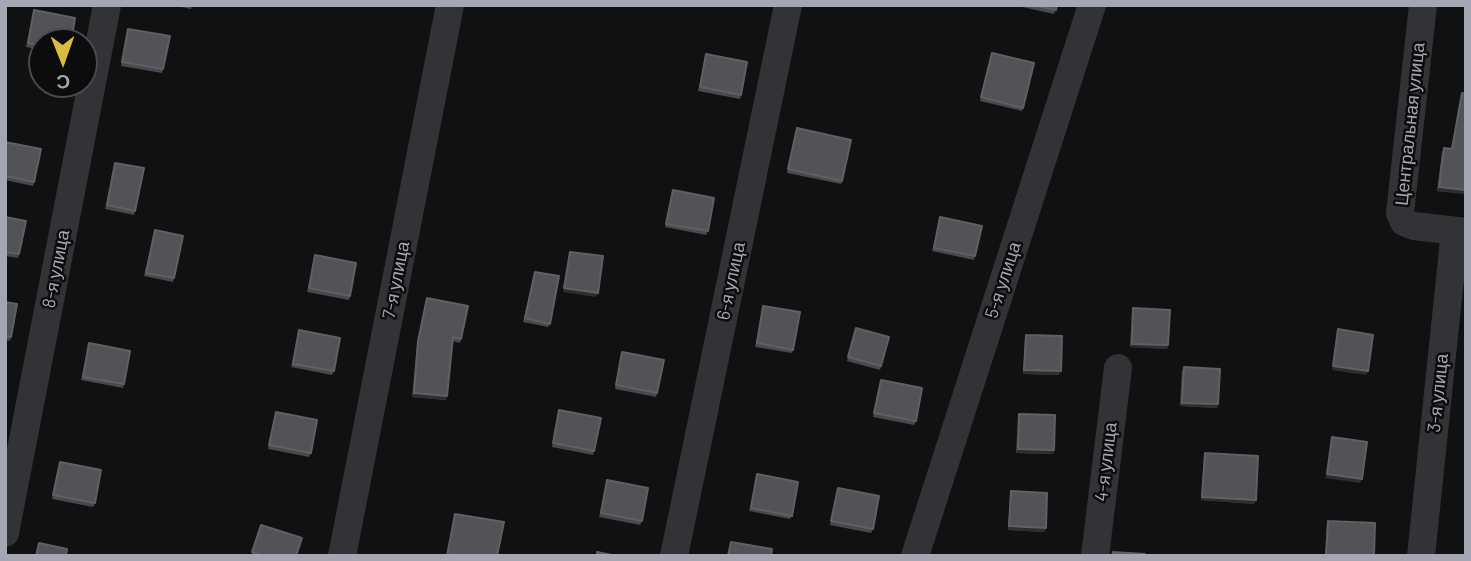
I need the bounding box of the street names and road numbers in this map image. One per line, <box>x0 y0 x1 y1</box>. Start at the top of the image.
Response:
street label: Центральная улица <box>1391 41 1429 207</box>
street label: 8-я улица <box>38 228 74 310</box>
street label: 7-я улица <box>378 239 414 321</box>
street label: 5-я улица <box>980 239 1026 321</box>
street label: 6-я улица <box>712 240 750 322</box>
street label: 3-я улица <box>1423 352 1453 434</box>
street label: 4-я улица <box>1090 421 1122 503</box>

